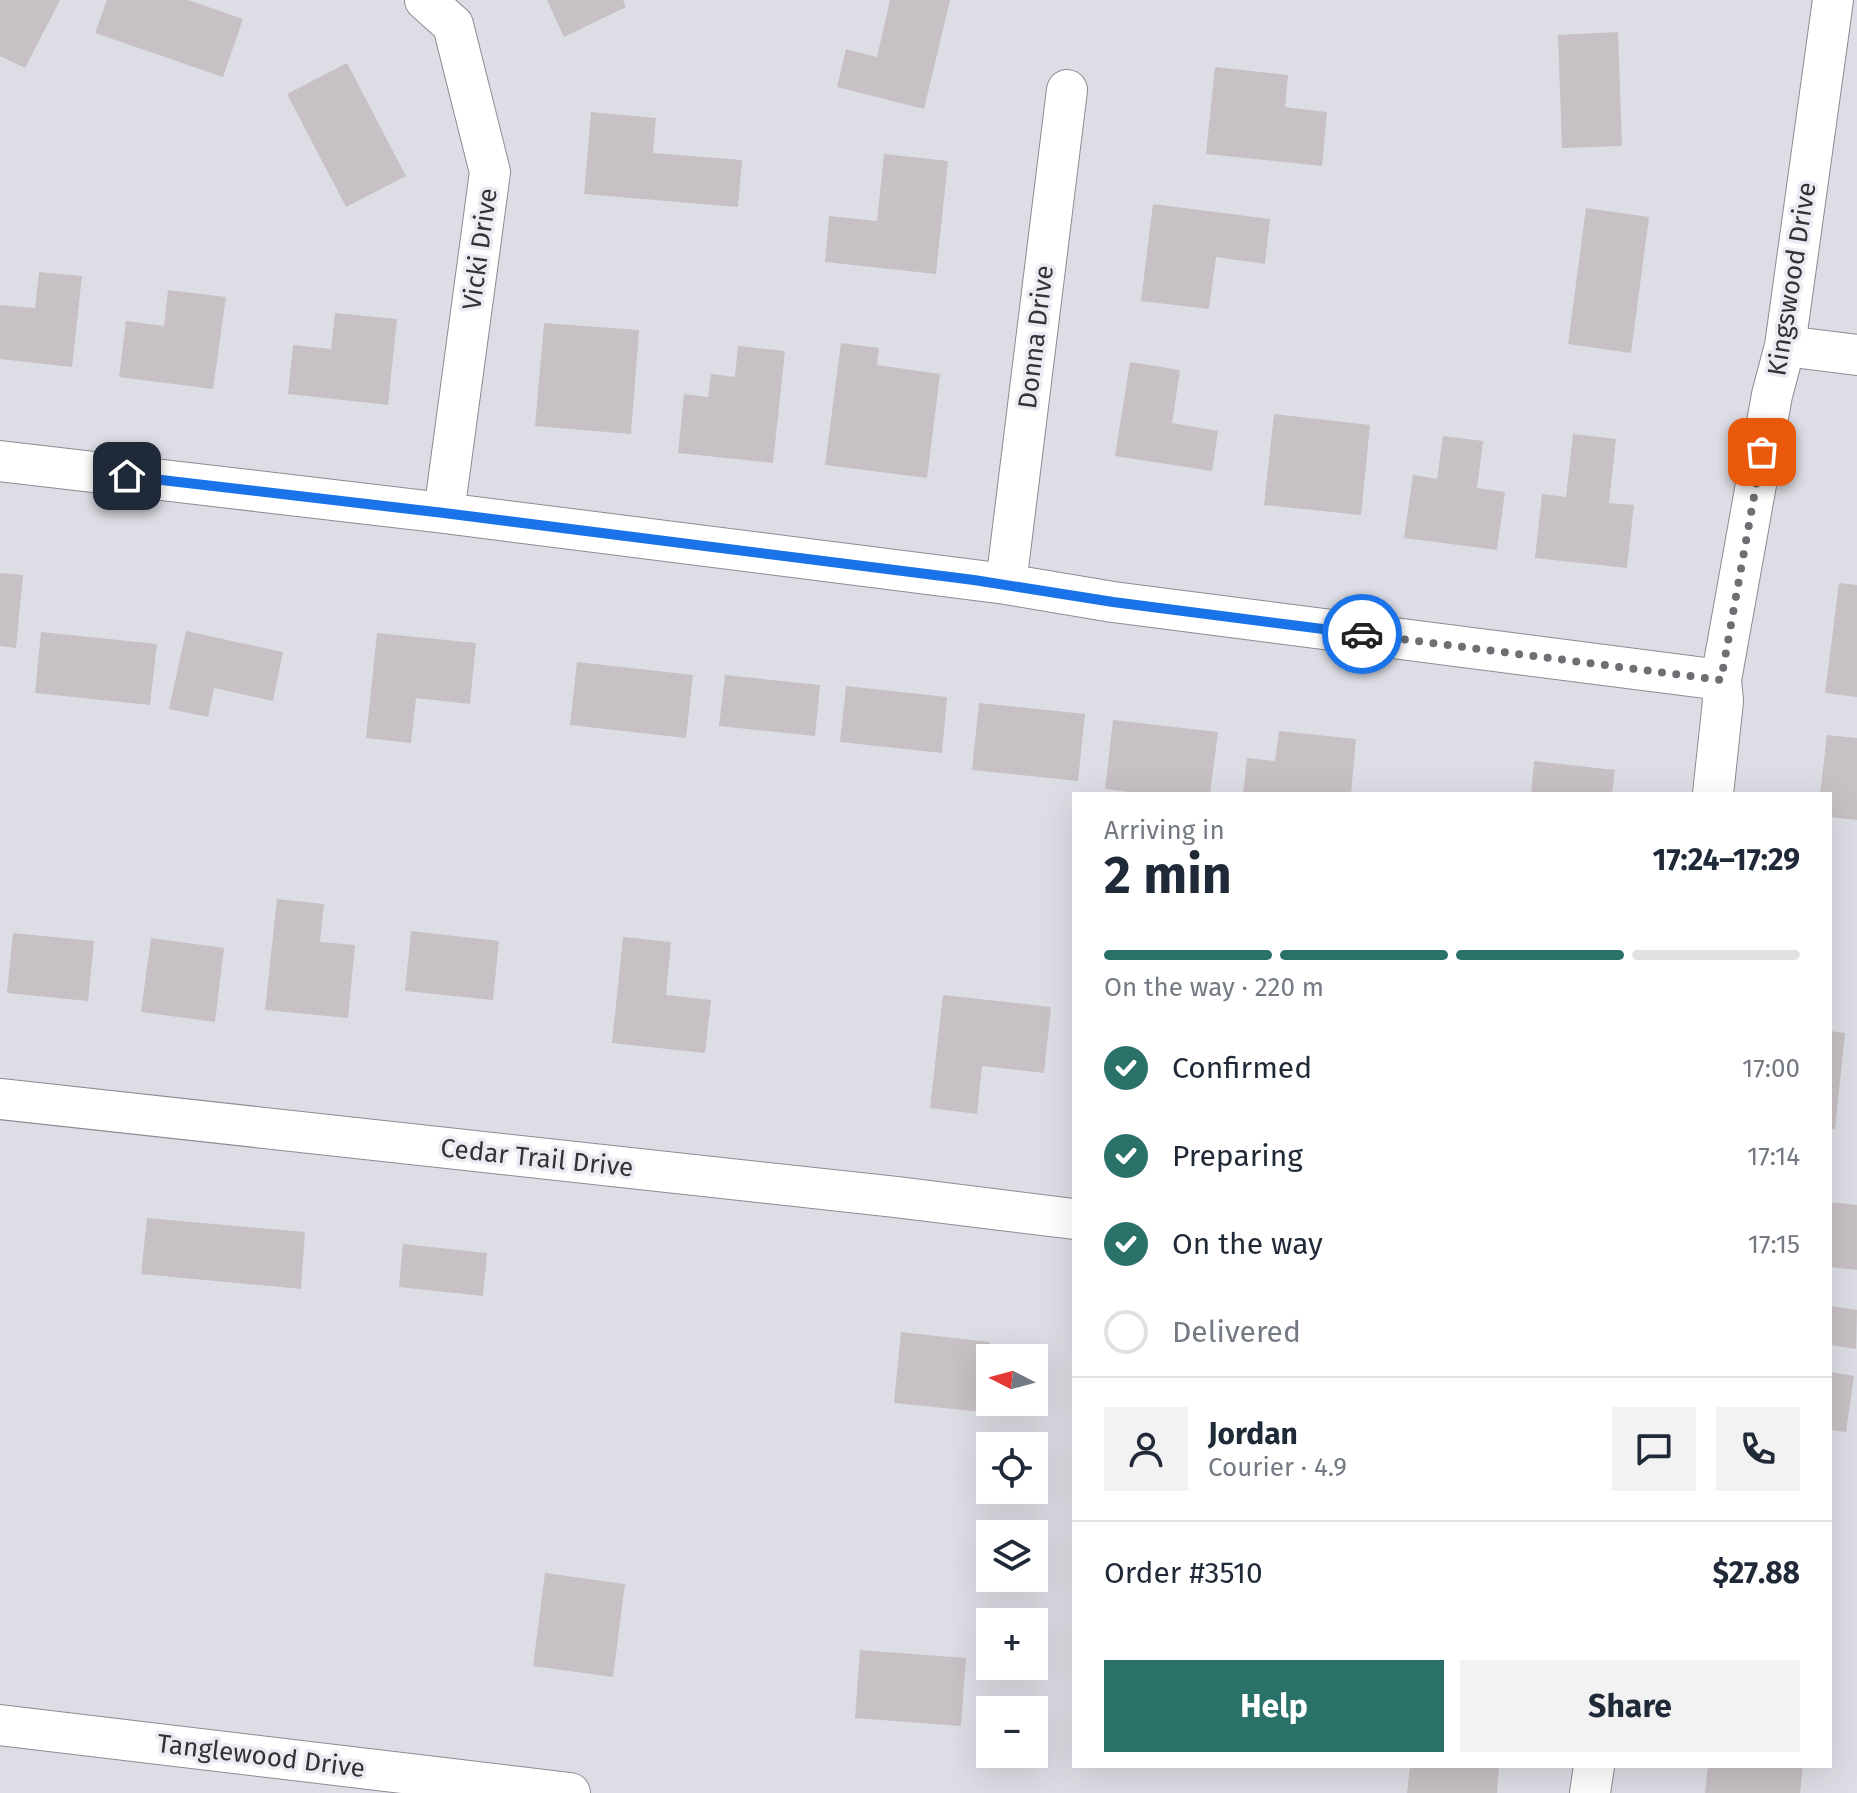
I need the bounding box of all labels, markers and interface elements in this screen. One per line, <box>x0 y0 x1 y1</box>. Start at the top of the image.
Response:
street label: Kingswood Drive <box>1761 180 1823 378</box>
street label: Vicki Drive <box>456 186 504 312</box>
street label: Donna Drive <box>1012 263 1060 411</box>
pin <box>1728 418 1796 486</box>
icon: bag <box>1740 430 1784 474</box>
pin <box>93 442 161 510</box>
icon: home <box>105 454 149 498</box>
courier <box>1322 594 1402 674</box>
icon: car <box>1340 612 1384 656</box>
text: Arriving in <box>1104 815 1225 846</box>
text: 17:24–17:29 <box>1653 842 1800 878</box>
text: 2 min <box>1104 844 1232 907</box>
text: On the way · 220 m <box>1104 972 1324 1003</box>
icon: check <box>1104 1046 1148 1090</box>
text: Confirmed <box>1172 1050 1312 1086</box>
text: 17:00 <box>1742 1053 1800 1084</box>
street label: Cedar Trail Drive <box>439 1132 635 1184</box>
icon: check <box>1104 1134 1148 1178</box>
text: Preparing <box>1172 1138 1303 1174</box>
text: 17:14 <box>1747 1141 1800 1172</box>
icon: check <box>1104 1222 1148 1266</box>
text: On the way <box>1172 1226 1323 1262</box>
text: 17:15 <box>1748 1229 1800 1260</box>
text: Delivered <box>1172 1314 1301 1350</box>
north arrow <box>976 1344 1048 1416</box>
map controls <box>976 1344 1048 1768</box>
button: person <box>1104 1407 1188 1491</box>
button: chat <box>1612 1407 1696 1491</box>
button: phone <box>1716 1407 1800 1491</box>
text: Jordan <box>1208 1416 1298 1452</box>
button: locate <box>976 1432 1048 1504</box>
text: Courier · 4.9 <box>1208 1452 1347 1483</box>
button: layers <box>976 1520 1048 1592</box>
text: Order #3510 <box>1104 1555 1263 1591</box>
text: $27.88 <box>1713 1555 1800 1591</box>
button: + <box>976 1608 1048 1680</box>
button: Help <box>1104 1660 1444 1752</box>
button: Share <box>1460 1660 1800 1752</box>
button: − <box>976 1696 1048 1768</box>
street label: Tanglewood Drive <box>155 1728 367 1784</box>

